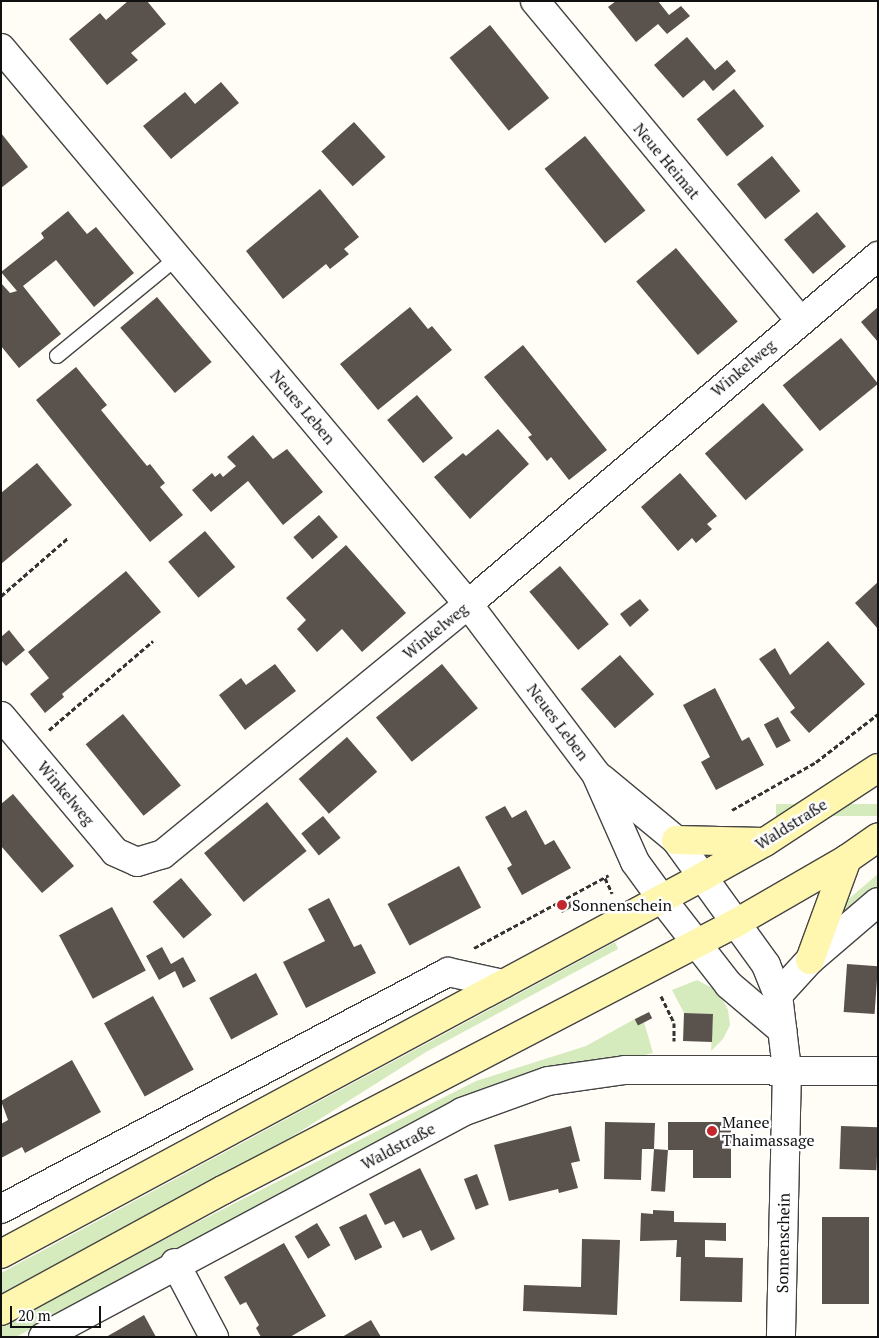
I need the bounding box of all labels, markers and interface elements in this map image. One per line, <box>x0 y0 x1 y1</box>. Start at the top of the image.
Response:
street label: Neue Heimat <box>630 119 704 203</box>
street label: Winkelweg <box>707 336 779 400</box>
street label: Neues Leben <box>266 366 340 448</box>
street label: Winkelweg <box>399 599 471 663</box>
street label: Neues Leben <box>523 680 593 764</box>
street label: Winkelweg <box>34 757 98 829</box>
street label: Waldstraße <box>752 794 830 854</box>
place label: Sonnenschein <box>572 895 672 915</box>
marker: Sonnenschein <box>556 899 568 911</box>
place label: Manee Thaimassage <box>722 1112 814 1150</box>
street label: Waldstraße <box>358 1119 438 1173</box>
marker: Manee Thaimassage <box>706 1125 718 1137</box>
street label: Sonnenschein <box>773 1193 793 1293</box>
scale bar <box>12 1296 104 1328</box>
text: 20 m <box>18 1305 51 1325</box>

